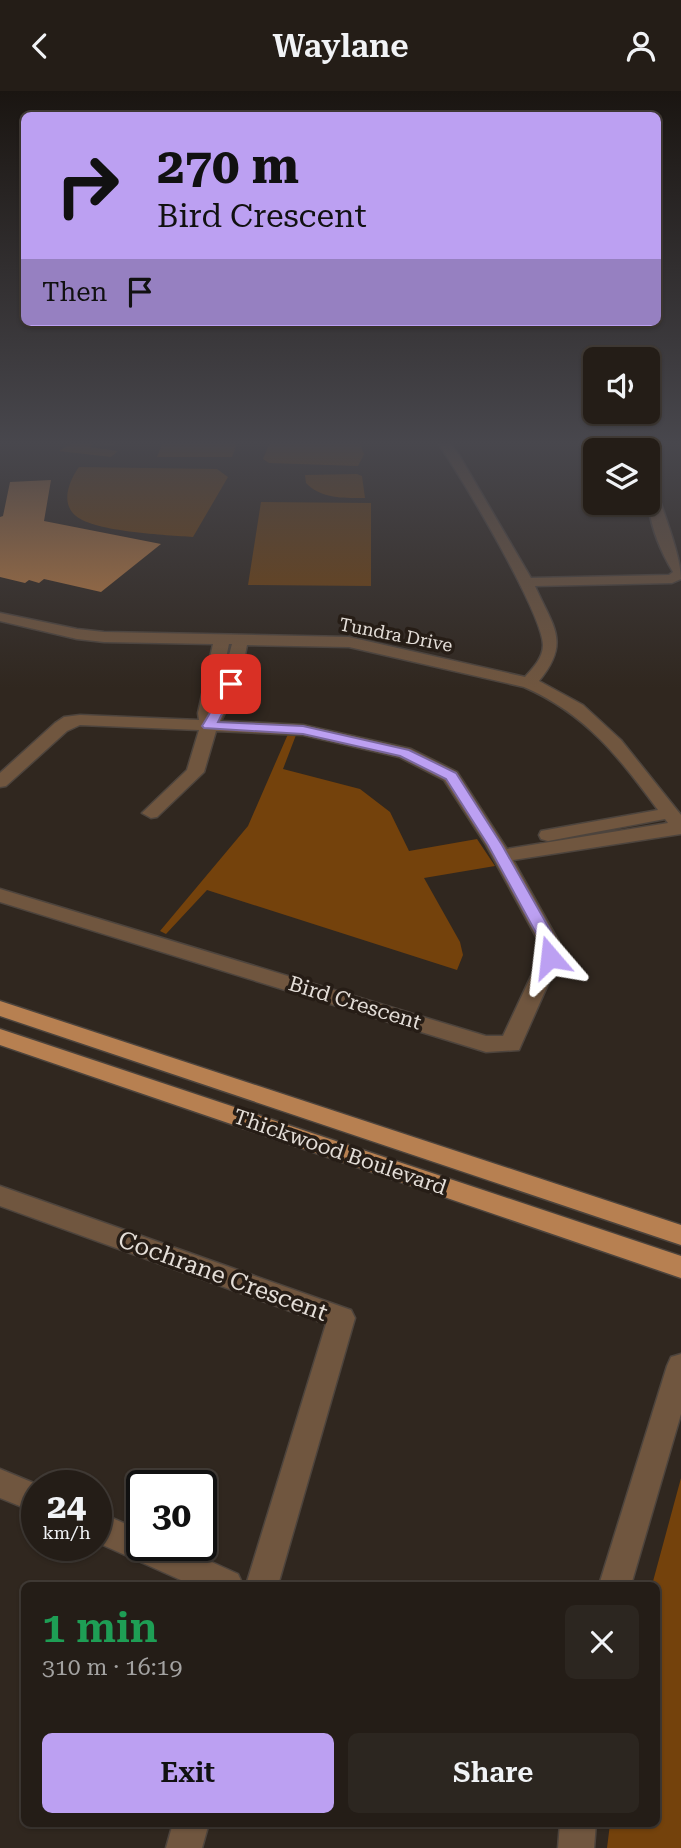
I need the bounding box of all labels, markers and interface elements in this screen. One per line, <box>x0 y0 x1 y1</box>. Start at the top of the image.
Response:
icon: back <box>21 27 59 65</box>
text: Waylane <box>272 27 409 65</box>
icon: person <box>622 27 660 65</box>
text: 270 m <box>157 138 299 195</box>
icon: right <box>42 140 133 231</box>
text: Bird Crescent <box>157 197 367 235</box>
icon: arrive <box>121 273 159 311</box>
text: Then <box>42 277 107 307</box>
map controls <box>583 347 660 515</box>
button: sound <box>583 347 660 424</box>
button: layers <box>583 438 660 515</box>
street label: Tundra Drive <box>338 613 455 656</box>
pin <box>201 654 261 714</box>
icon: arrive <box>212 665 250 703</box>
position arrow <box>513 920 587 994</box>
street label: Bird Crescent <box>286 971 424 1035</box>
street label: Thickwood Boulevard <box>230 1104 450 1200</box>
street label: Cochrane Crescent <box>114 1225 332 1327</box>
speed limit sign: 30 <box>126 1470 217 1561</box>
text: 24 <box>47 1486 86 1527</box>
text: km/h <box>42 1522 91 1543</box>
text: 1 min <box>42 1603 158 1652</box>
button: close <box>565 1605 639 1679</box>
text: 310 m · 16:19 <box>42 1654 182 1681</box>
button: Exit <box>42 1733 334 1813</box>
button: Share <box>348 1733 639 1813</box>

